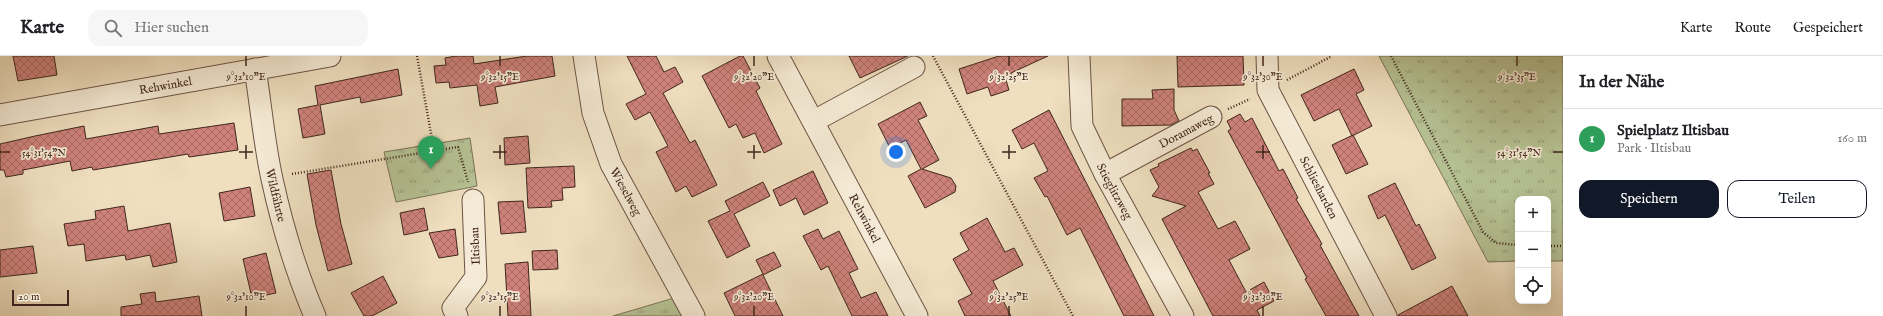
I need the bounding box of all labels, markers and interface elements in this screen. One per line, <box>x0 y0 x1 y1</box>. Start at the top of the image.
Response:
search box <box>88 10 368 46</box>
text: Karte <box>20 16 64 40</box>
icon: search <box>102 17 124 39</box>
text: Hier suchen <box>134 18 209 37</box>
text: Karte <box>1680 19 1712 37</box>
text: Route <box>1734 19 1771 37</box>
text: Gespeichert <box>1793 19 1863 37</box>
text: 9°32'10"E <box>225 71 266 84</box>
text: 9°32'15"E <box>480 71 519 84</box>
text: 9°32'20"E <box>733 71 774 84</box>
text: 9°32'25"E <box>989 71 1029 84</box>
text: 9°32'30"E <box>1242 71 1283 84</box>
text: 9°32'35"E <box>1497 71 1536 84</box>
text: In der Nähe <box>1579 72 1664 93</box>
street label: Rehwinkel <box>138 74 194 98</box>
street label: Doramaweg <box>1156 111 1217 152</box>
text: Spielplatz Iltisbau <box>1617 121 1729 140</box>
text: 1 <box>1590 130 1594 147</box>
text: 160 m <box>1837 130 1867 147</box>
pin: 1 <box>418 136 444 169</box>
text: Park · Iltisbau <box>1617 140 1691 157</box>
your location <box>886 142 906 162</box>
text: 54°31'54"N <box>22 147 66 160</box>
text: 54°31'54"N <box>1497 147 1541 160</box>
street label: Schliesharden <box>1296 154 1341 222</box>
street label: Stieglitzweg <box>1093 161 1136 223</box>
street label: Wieselweg <box>606 165 645 219</box>
street label: Wildfährte <box>262 167 289 224</box>
button: Speichern <box>1579 180 1719 218</box>
button: Teilen <box>1727 180 1867 218</box>
street label: Rehwinkel <box>845 191 884 246</box>
map controls <box>1515 196 1551 304</box>
button: + <box>1515 196 1551 232</box>
street label: Iltisbau <box>467 227 484 265</box>
button: − <box>1515 232 1551 268</box>
button: locate <box>1515 268 1551 304</box>
scale bar <box>12 288 69 307</box>
text: 20 m <box>18 290 39 304</box>
text: 9°32'10"E <box>225 291 266 304</box>
text: 9°32'15"E <box>480 291 519 304</box>
text: 9°32'20"E <box>733 291 774 304</box>
text: 9°32'25"E <box>989 291 1029 304</box>
text: 9°32'30"E <box>1242 291 1283 304</box>

